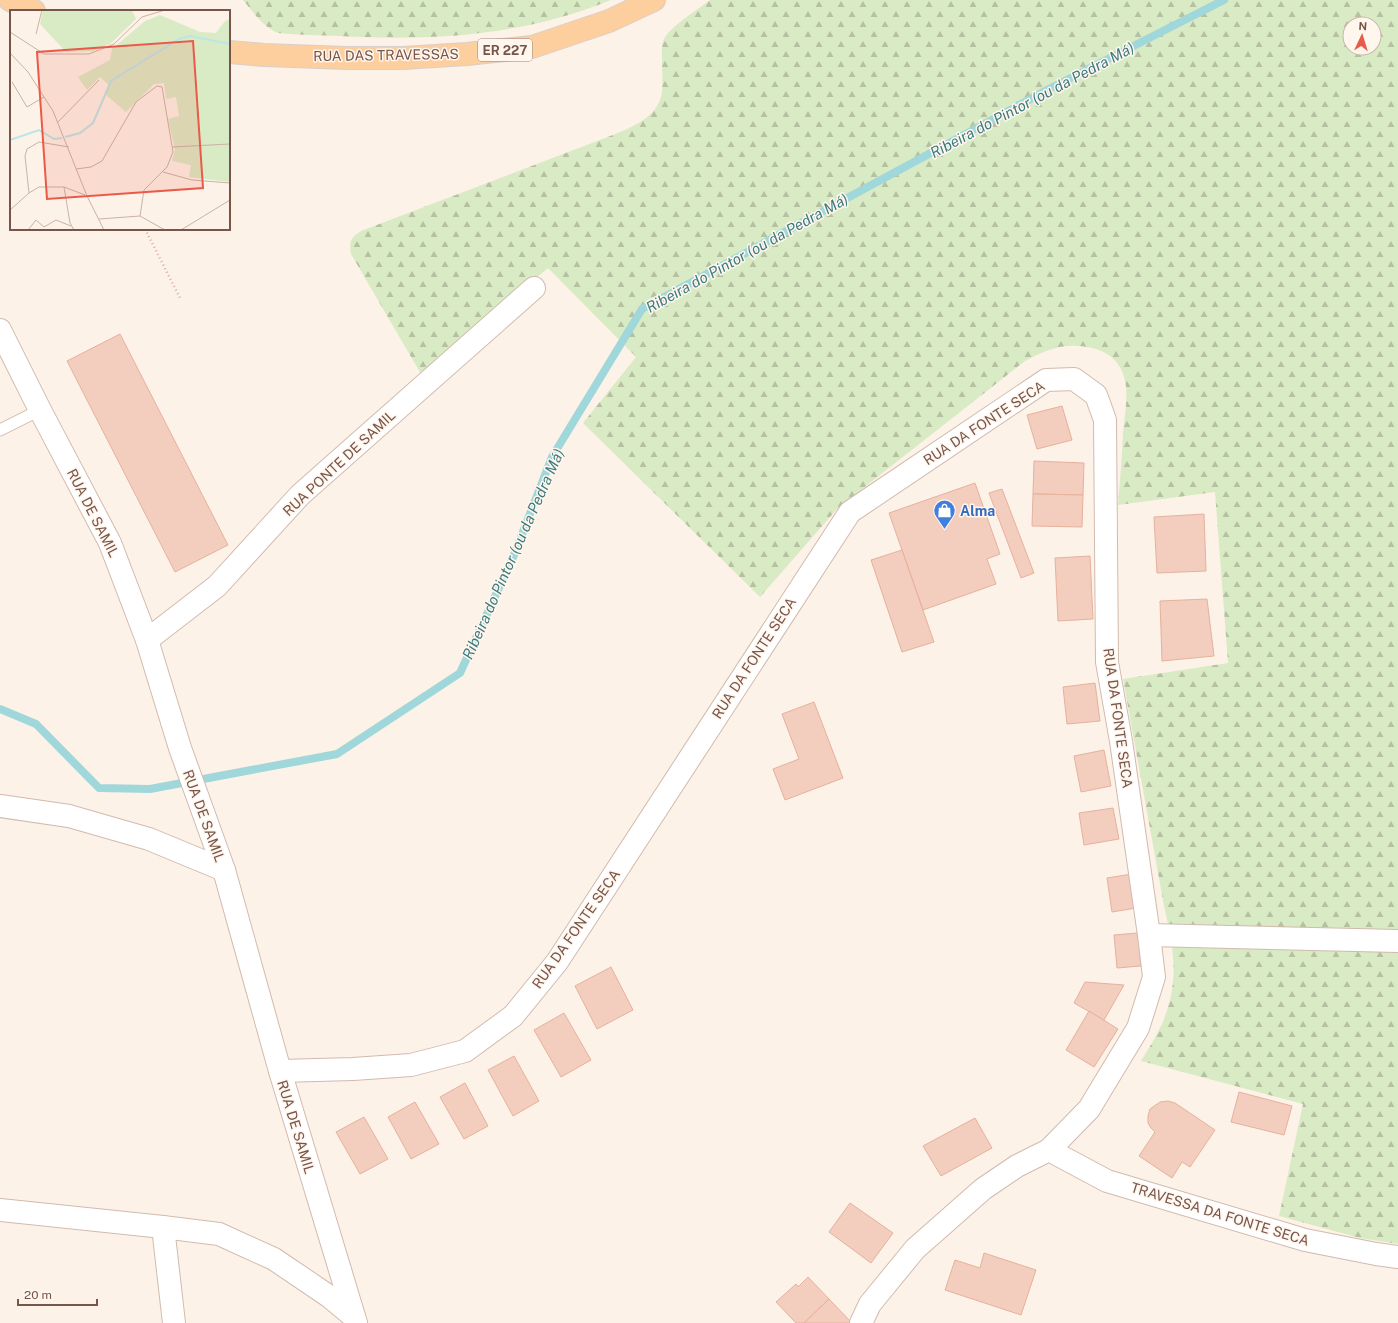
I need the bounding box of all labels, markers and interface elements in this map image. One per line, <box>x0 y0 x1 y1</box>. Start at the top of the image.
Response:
inset map <box>10 10 230 230</box>
north arrow <box>1342 16 1382 56</box>
text: N <box>1358 20 1367 32</box>
road number: ER 227 <box>478 39 532 61</box>
water label: Ribeira do Pintor (ou da Pedra Má) <box>927 39 1137 161</box>
street label: RUA DAS TRAVESSAS <box>313 46 459 64</box>
water label: Ribeira do Pintor (ou da Pedra Má) <box>643 190 851 316</box>
street label: RUA DA FONTE SECA <box>920 378 1048 468</box>
street label: RUA PONTE DE SAMIL <box>280 407 398 519</box>
water label: Ribeira do Pintor (ou da Pedra Má) <box>459 446 567 662</box>
street label: RUA DE SAMIL <box>64 466 122 560</box>
shop icon: Alma <box>931 498 957 531</box>
place label: Alma <box>960 503 995 519</box>
street label: RUA DA FONTE SECA <box>709 594 799 722</box>
street label: RUA DA FONTE SECA <box>1100 647 1136 789</box>
street label: RUA DE SAMIL <box>180 768 228 864</box>
street label: RUA DA FONTE SECA <box>529 866 623 992</box>
street label: RUA DE SAMIL <box>274 1078 318 1176</box>
street label: TRAVESSA DA FONTE SECA <box>1129 1179 1311 1249</box>
scale bar <box>18 1281 97 1307</box>
text: 20 m <box>24 1288 52 1302</box>

